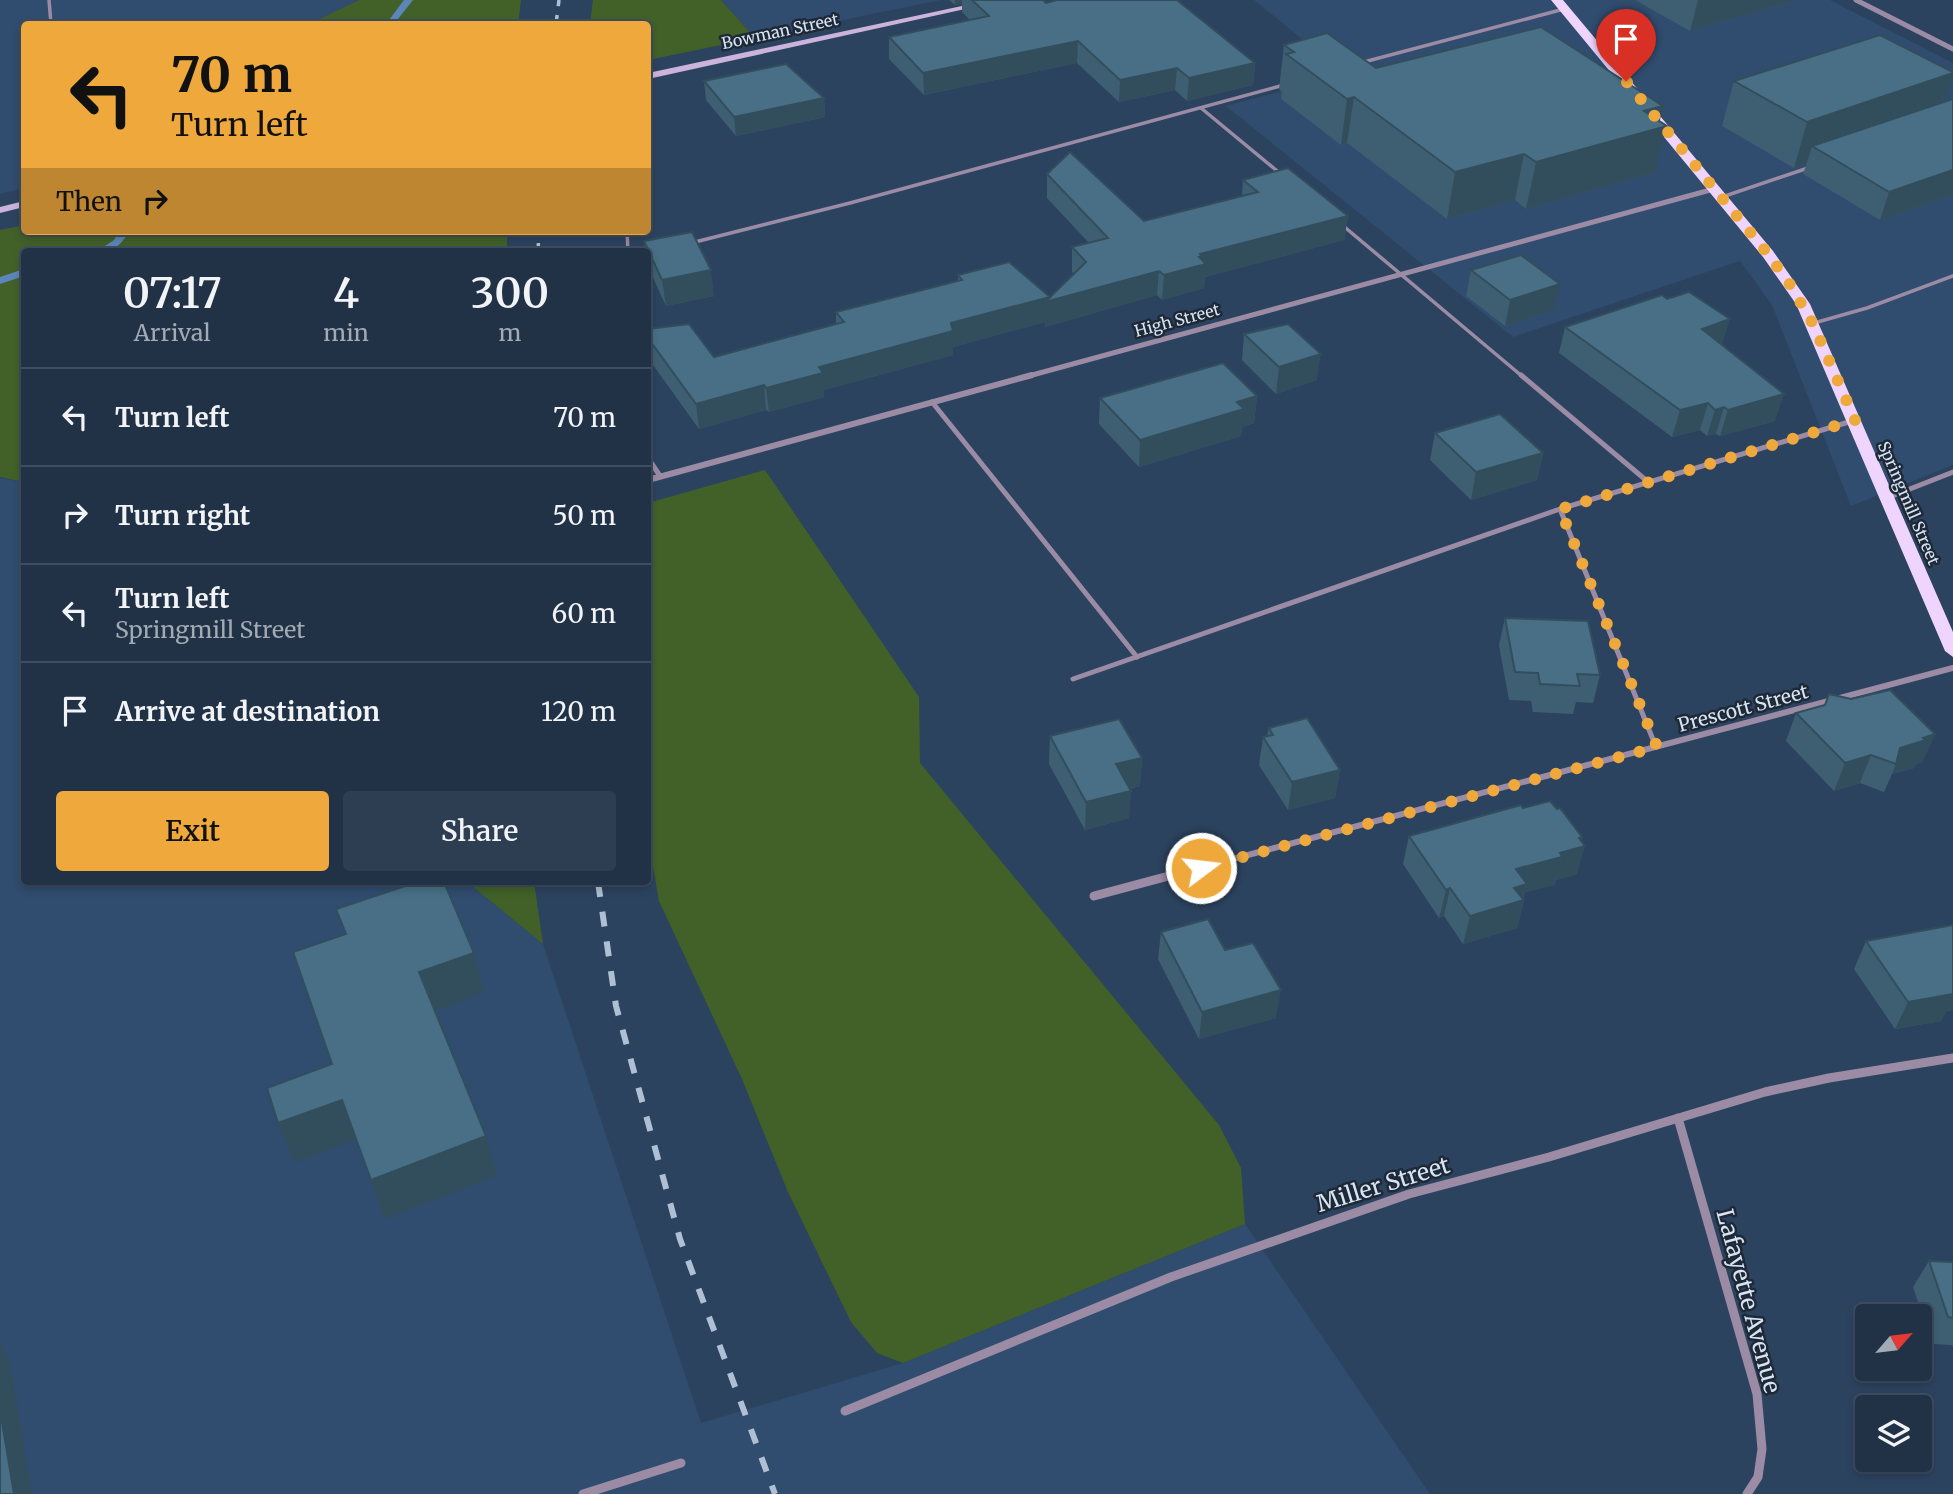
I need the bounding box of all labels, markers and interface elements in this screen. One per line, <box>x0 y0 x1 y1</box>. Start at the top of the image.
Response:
street label: Bowman Street <box>720 9 841 53</box>
pin <box>1596 9 1656 81</box>
icon: arrive <box>1607 20 1645 58</box>
text: 70 m <box>171 44 292 105</box>
icon: left <box>56 49 147 140</box>
text: Turn left <box>171 105 308 145</box>
icon: right <box>136 182 174 220</box>
text: Then <box>56 185 122 218</box>
text: 07:17 <box>123 267 222 319</box>
text: 4 <box>333 267 359 319</box>
text: 300 <box>471 267 549 319</box>
street label: High Street <box>1132 299 1223 341</box>
text: Arrival <box>134 318 211 347</box>
text: min <box>323 318 369 347</box>
text: m <box>499 318 521 347</box>
icon: left <box>56 398 94 436</box>
text: Turn left <box>115 401 229 434</box>
text: 70 m <box>553 401 616 434</box>
street label: Springmill Street <box>1874 438 1944 569</box>
icon: right <box>56 496 94 534</box>
text: Turn right <box>115 499 250 532</box>
text: 50 m <box>552 499 616 532</box>
text: Turn left <box>115 582 229 615</box>
icon: left <box>56 594 94 632</box>
text: 60 m <box>552 597 616 630</box>
text: Springmill Street <box>115 615 305 644</box>
street label: Prescott Street <box>1675 679 1811 737</box>
icon: arrive <box>56 692 94 730</box>
text: Arrive at destination <box>115 695 380 728</box>
text: 120 m <box>541 695 616 728</box>
button: Exit <box>56 791 329 871</box>
button: Share <box>343 791 616 871</box>
position arrow <box>1164 831 1238 905</box>
street label: Miller Street <box>1313 1150 1453 1218</box>
street label: Lafayette Avenue <box>1711 1206 1787 1396</box>
north arrow <box>1855 1304 1932 1381</box>
map controls <box>1855 1304 1932 1472</box>
button: layers <box>1855 1395 1932 1472</box>

